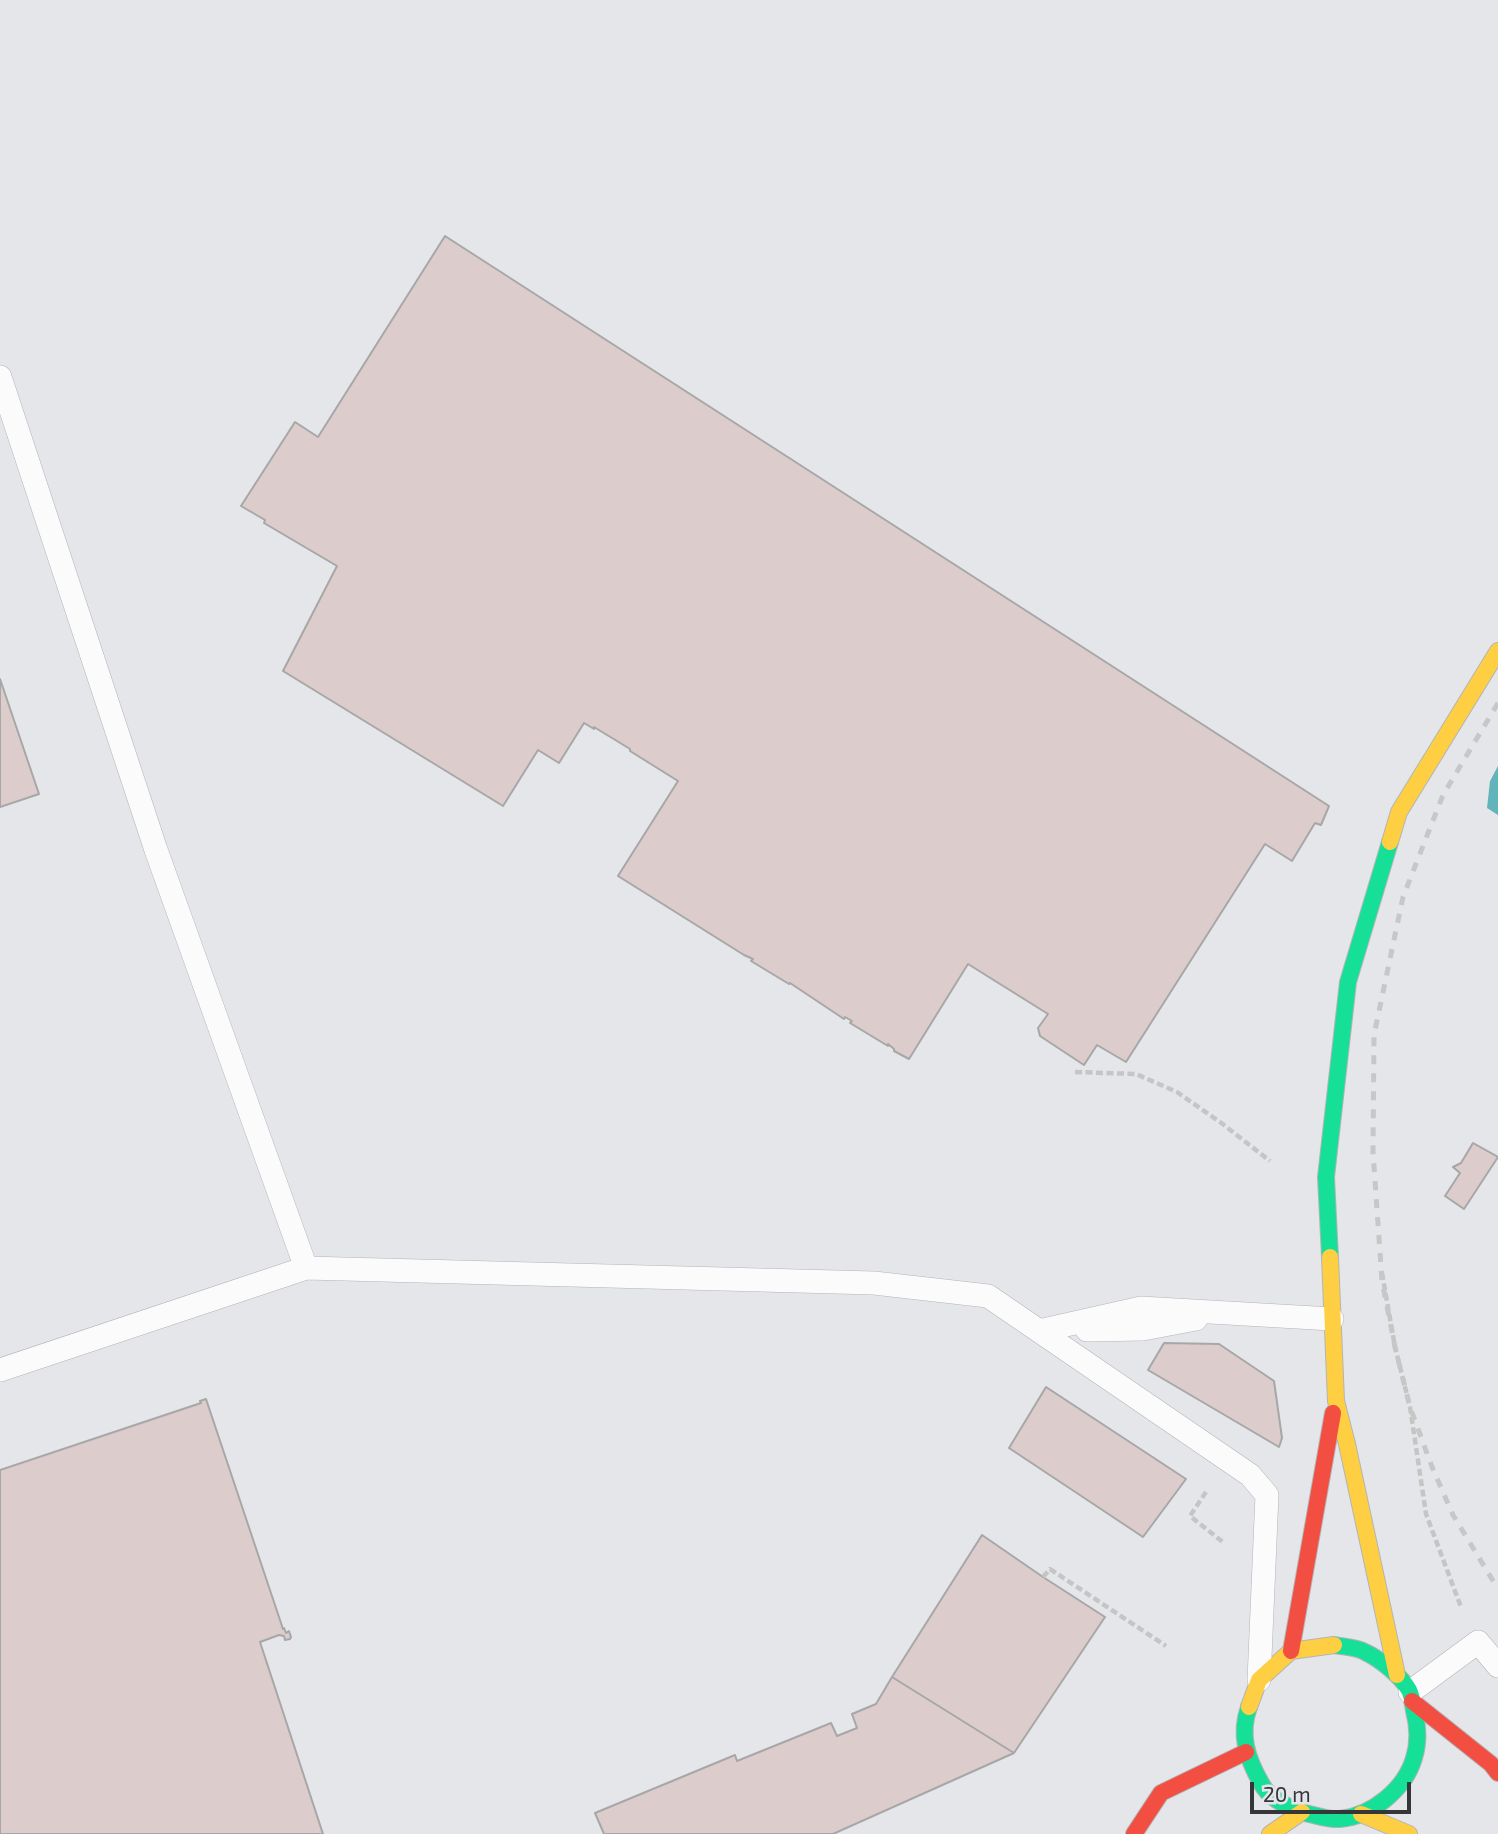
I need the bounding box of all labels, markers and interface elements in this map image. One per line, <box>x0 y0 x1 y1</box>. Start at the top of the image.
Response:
scale bar <box>1253 1768 1414 1812</box>
text: 20 m <box>1263 1781 1311 1806</box>

